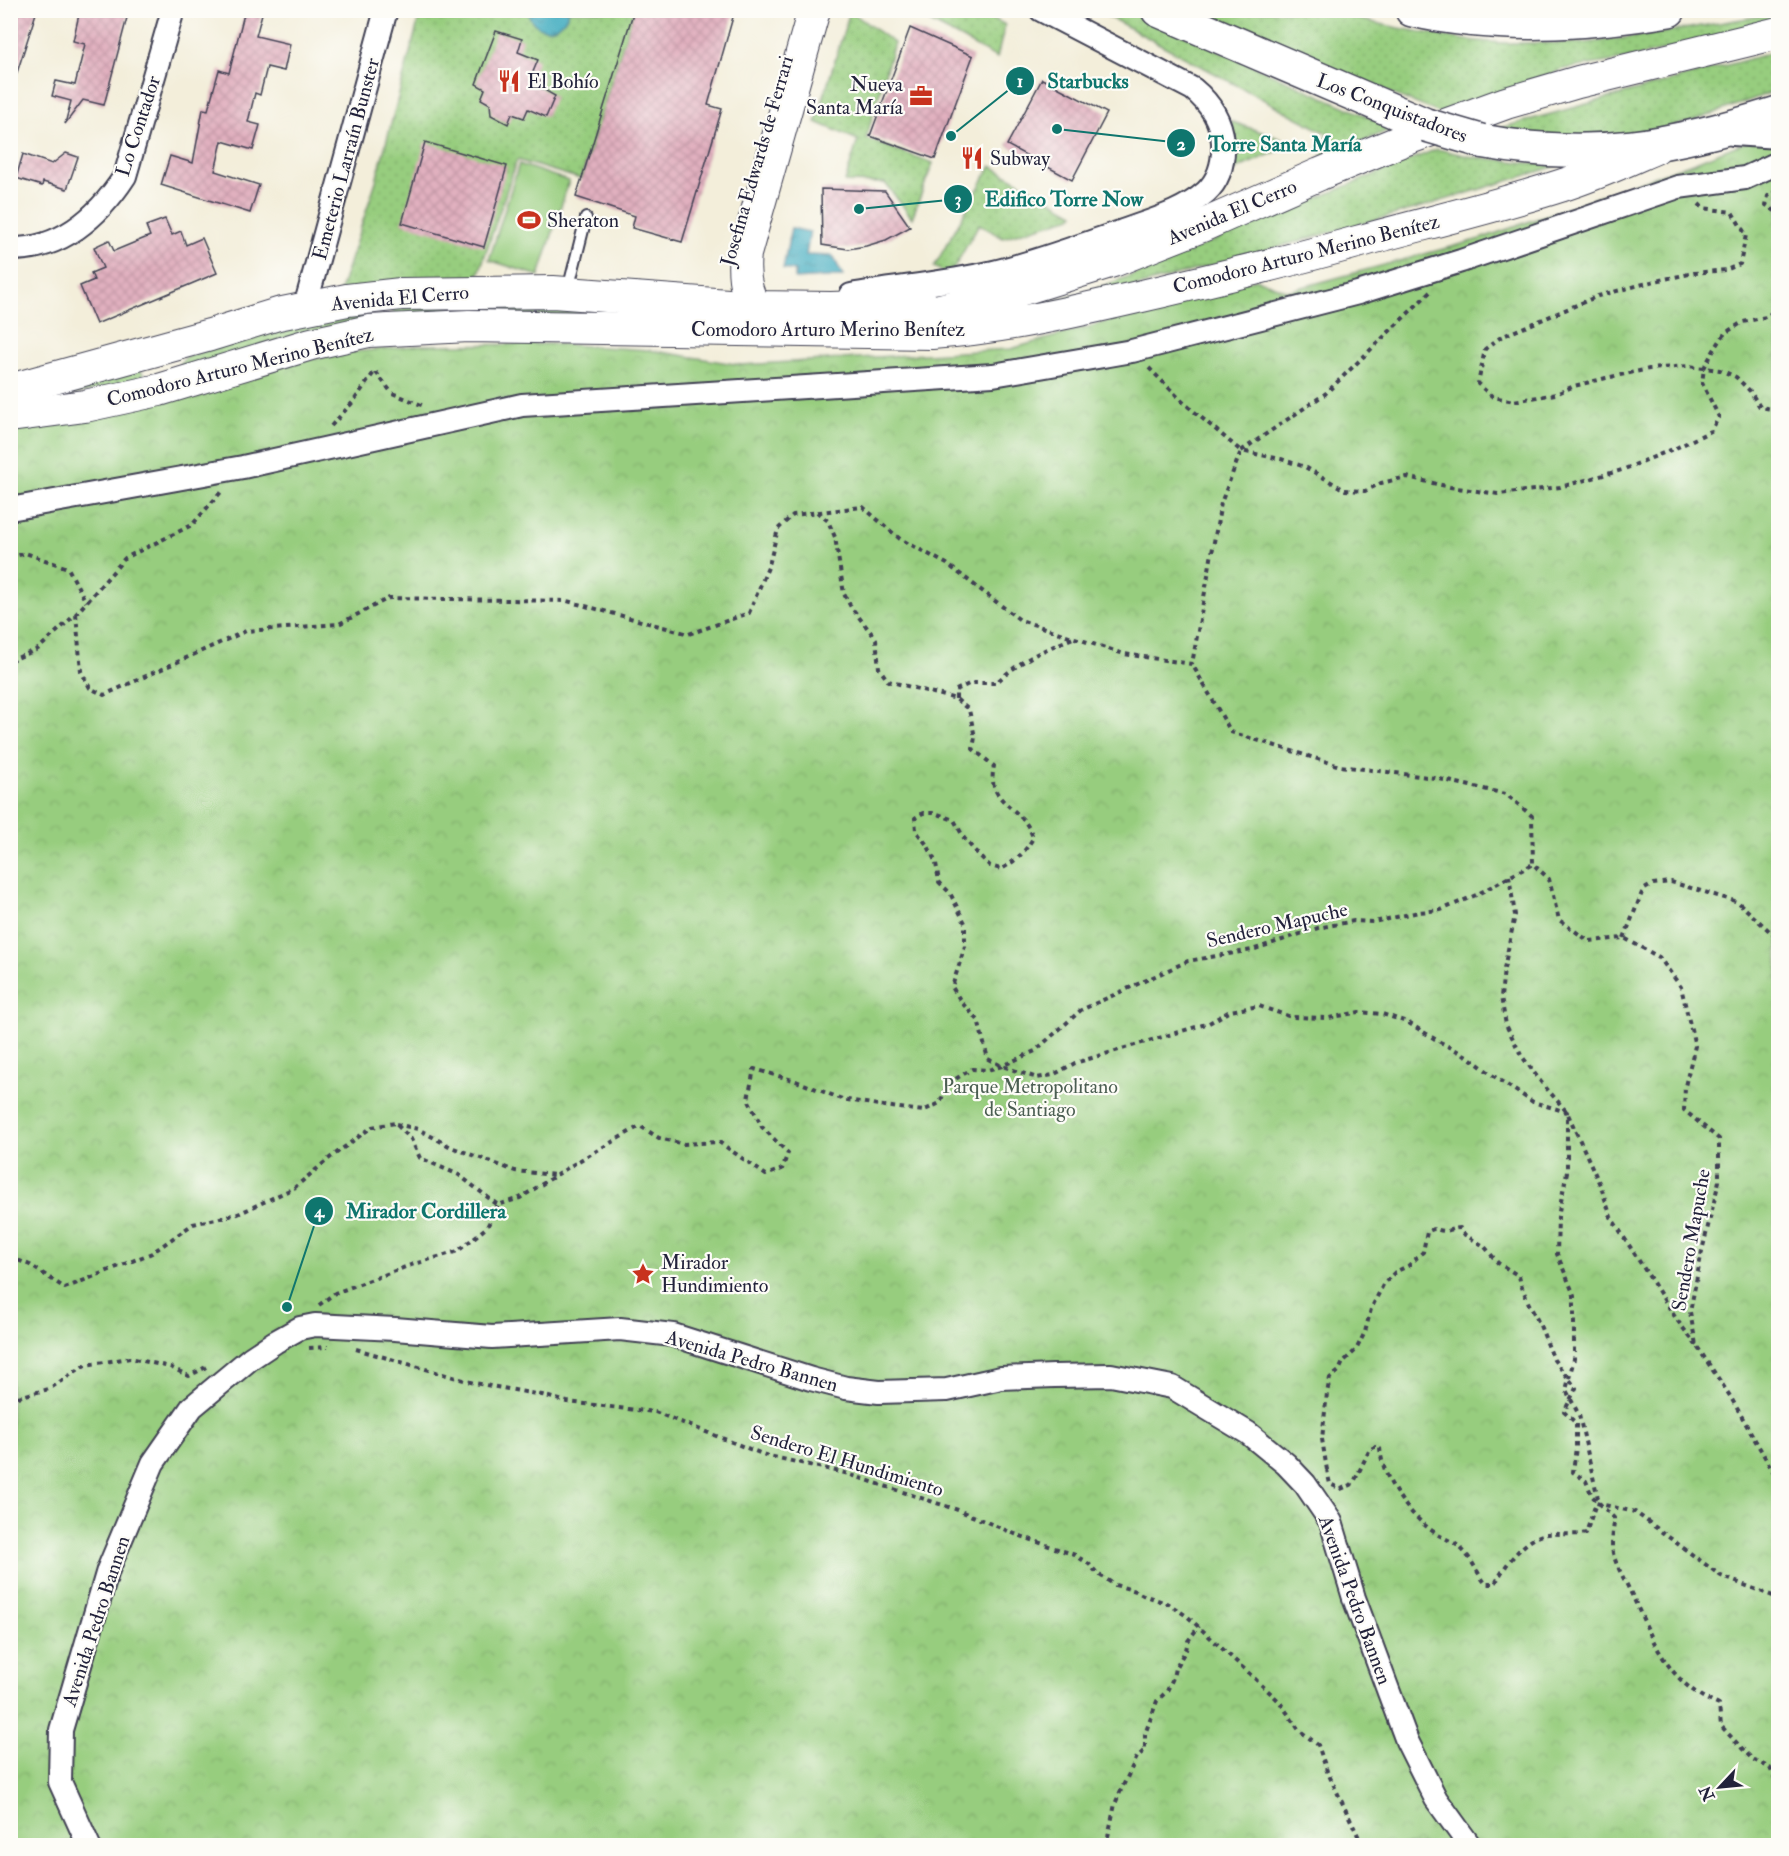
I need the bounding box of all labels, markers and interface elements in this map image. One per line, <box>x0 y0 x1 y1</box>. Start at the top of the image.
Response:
street label: Josefina Edwards de Ferrari <box>715 53 799 270</box>
street label: Emeterio Larraín Bunster <box>307 55 385 263</box>
callout: Starbucks <box>1005 61 1140 100</box>
restaurant icon: El Bohío <box>496 68 522 94</box>
text: Starbucks <box>1047 68 1129 95</box>
street label: Los Conquistadores <box>1313 68 1471 148</box>
place label: El Bohío <box>527 69 599 94</box>
text: 1 <box>1017 70 1023 93</box>
street label: Lo Contador <box>110 72 166 180</box>
place label: Nueva Santa María <box>806 72 904 120</box>
office icon: Nueva Santa María <box>908 83 934 109</box>
callout: Torre Santa María <box>1166 124 1374 163</box>
text: Torre Santa María <box>1207 131 1363 158</box>
text: 2 <box>1176 133 1186 156</box>
restaurant icon: Subway <box>959 145 985 171</box>
place label: Subway <box>990 146 1051 171</box>
street label: Avenida El Cerro <box>1163 174 1300 251</box>
callout: Edifico Torre Now <box>943 179 1155 218</box>
text: Edifico Torre Now <box>985 186 1144 213</box>
text: 3 <box>955 188 962 211</box>
sports icon: Sheraton <box>516 207 542 233</box>
place label: Sheraton <box>547 208 619 233</box>
street label: Comodoro Arturo Merino Benítez <box>1170 209 1442 299</box>
street label: Avenida El Cerro <box>329 280 470 317</box>
street label: Comodoro Arturo Merino Benítez <box>691 317 965 342</box>
street label: Comodoro Arturo Merino Benítez <box>104 322 376 412</box>
street label: Sendero Mapuche <box>1204 897 1350 954</box>
park label: Parque Metropolitano de Santiago <box>942 1074 1118 1122</box>
street label: Sendero Mapuche <box>1666 1167 1717 1313</box>
callout: Mirador Cordillera <box>304 1192 518 1231</box>
text: Mirador Cordillera <box>345 1198 507 1225</box>
text: 4 <box>313 1200 325 1223</box>
place label: Mirador Hundimiento <box>661 1250 768 1298</box>
place icon: Mirador Hundimiento <box>630 1261 656 1287</box>
street label: Avenida Pedro Bannen <box>662 1324 841 1398</box>
street label: Sendero El Hundimiento <box>748 1420 946 1502</box>
street label: Avenida Pedro Bannen <box>1312 1511 1397 1688</box>
street label: Avenida Pedro Bannen <box>56 1532 135 1710</box>
north arrow <box>1690 1757 1750 1817</box>
text: N <box>1695 1782 1720 1805</box>

